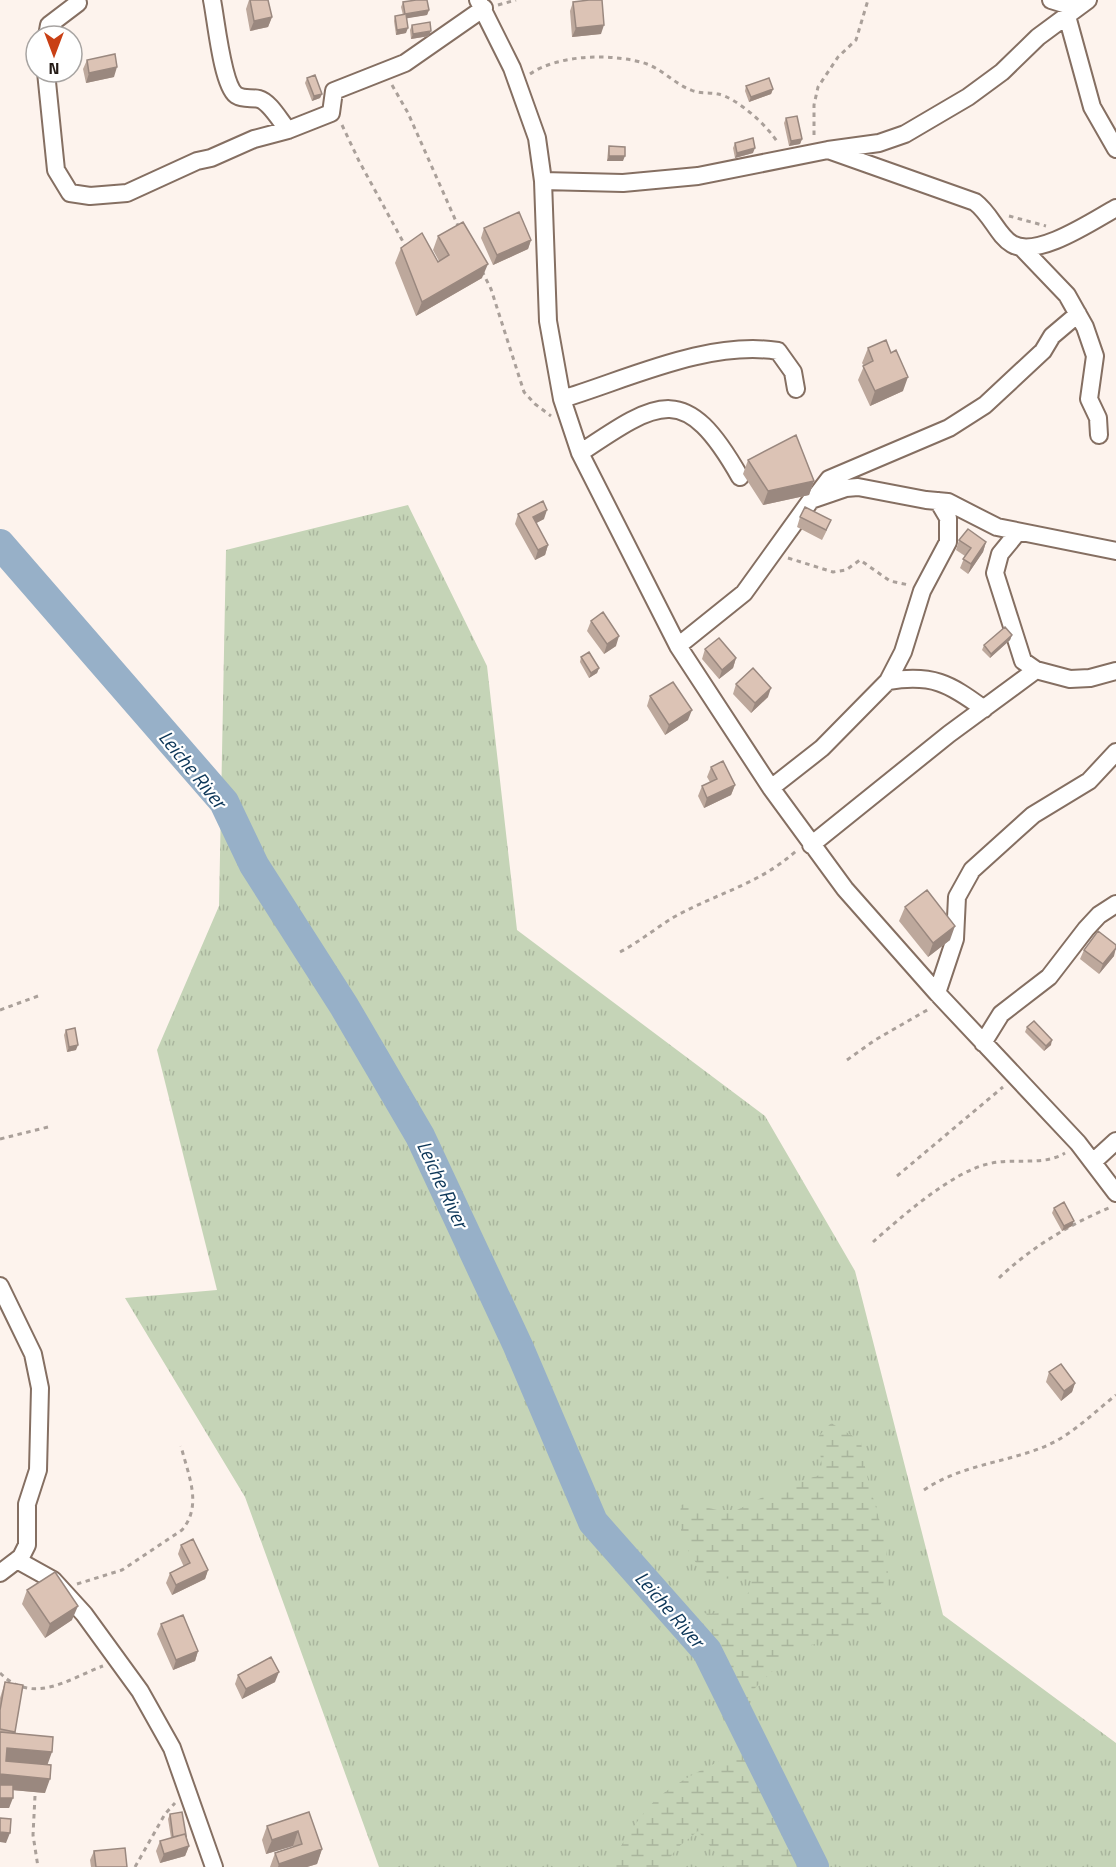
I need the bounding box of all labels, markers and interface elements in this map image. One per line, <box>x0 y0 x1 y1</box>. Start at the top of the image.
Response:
north arrow <box>24 24 84 84</box>
text: N <box>48 57 60 81</box>
water label: Leiche River <box>152 723 236 817</box>
water label: Leiche River <box>409 1135 478 1235</box>
water label: Leiche River <box>628 1564 714 1656</box>

